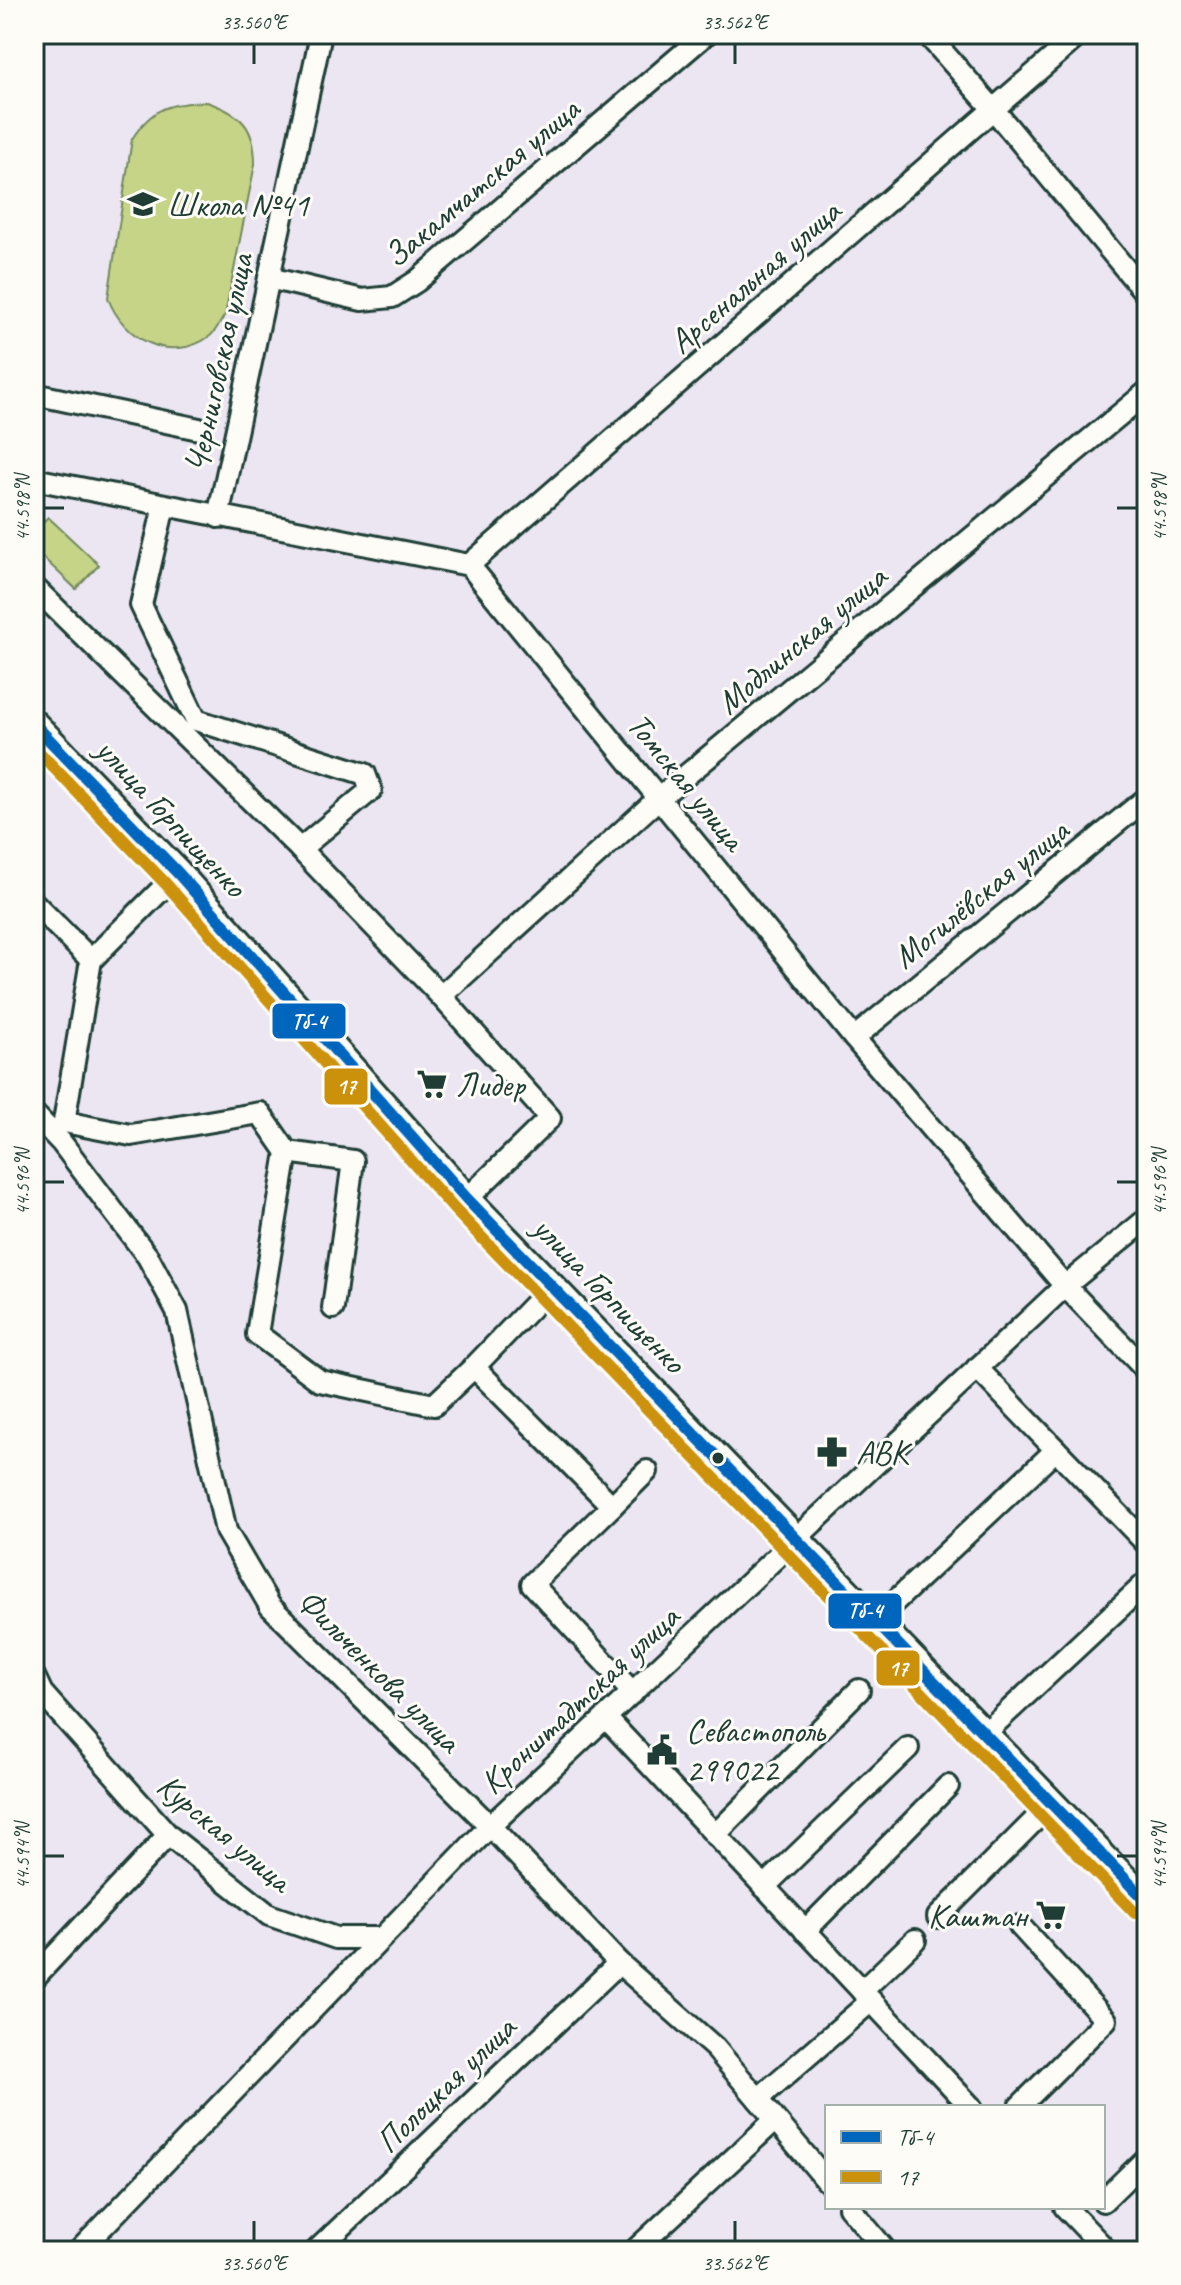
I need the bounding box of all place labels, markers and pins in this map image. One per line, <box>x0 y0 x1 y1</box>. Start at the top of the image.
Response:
place label: Школа №41 <box>167 183 311 226</box>
school or university icon: Школа №41 <box>126 187 160 221</box>
place label: Лидер <box>456 1063 527 1106</box>
supermarket icon: Лидер <box>415 1067 449 1101</box>
place label: АВК <box>856 1431 912 1474</box>
pharmacy icon: АВК <box>815 1435 849 1469</box>
unlabelled marker <box>710 1450 726 1466</box>
place label: Севастополь 299022 <box>686 1709 827 1791</box>
public building icon: Севастополь 299022 <box>645 1733 679 1767</box>
place label: Каштан <box>928 1894 1030 1937</box>
supermarket icon: Каштан <box>1034 1898 1068 1932</box>

